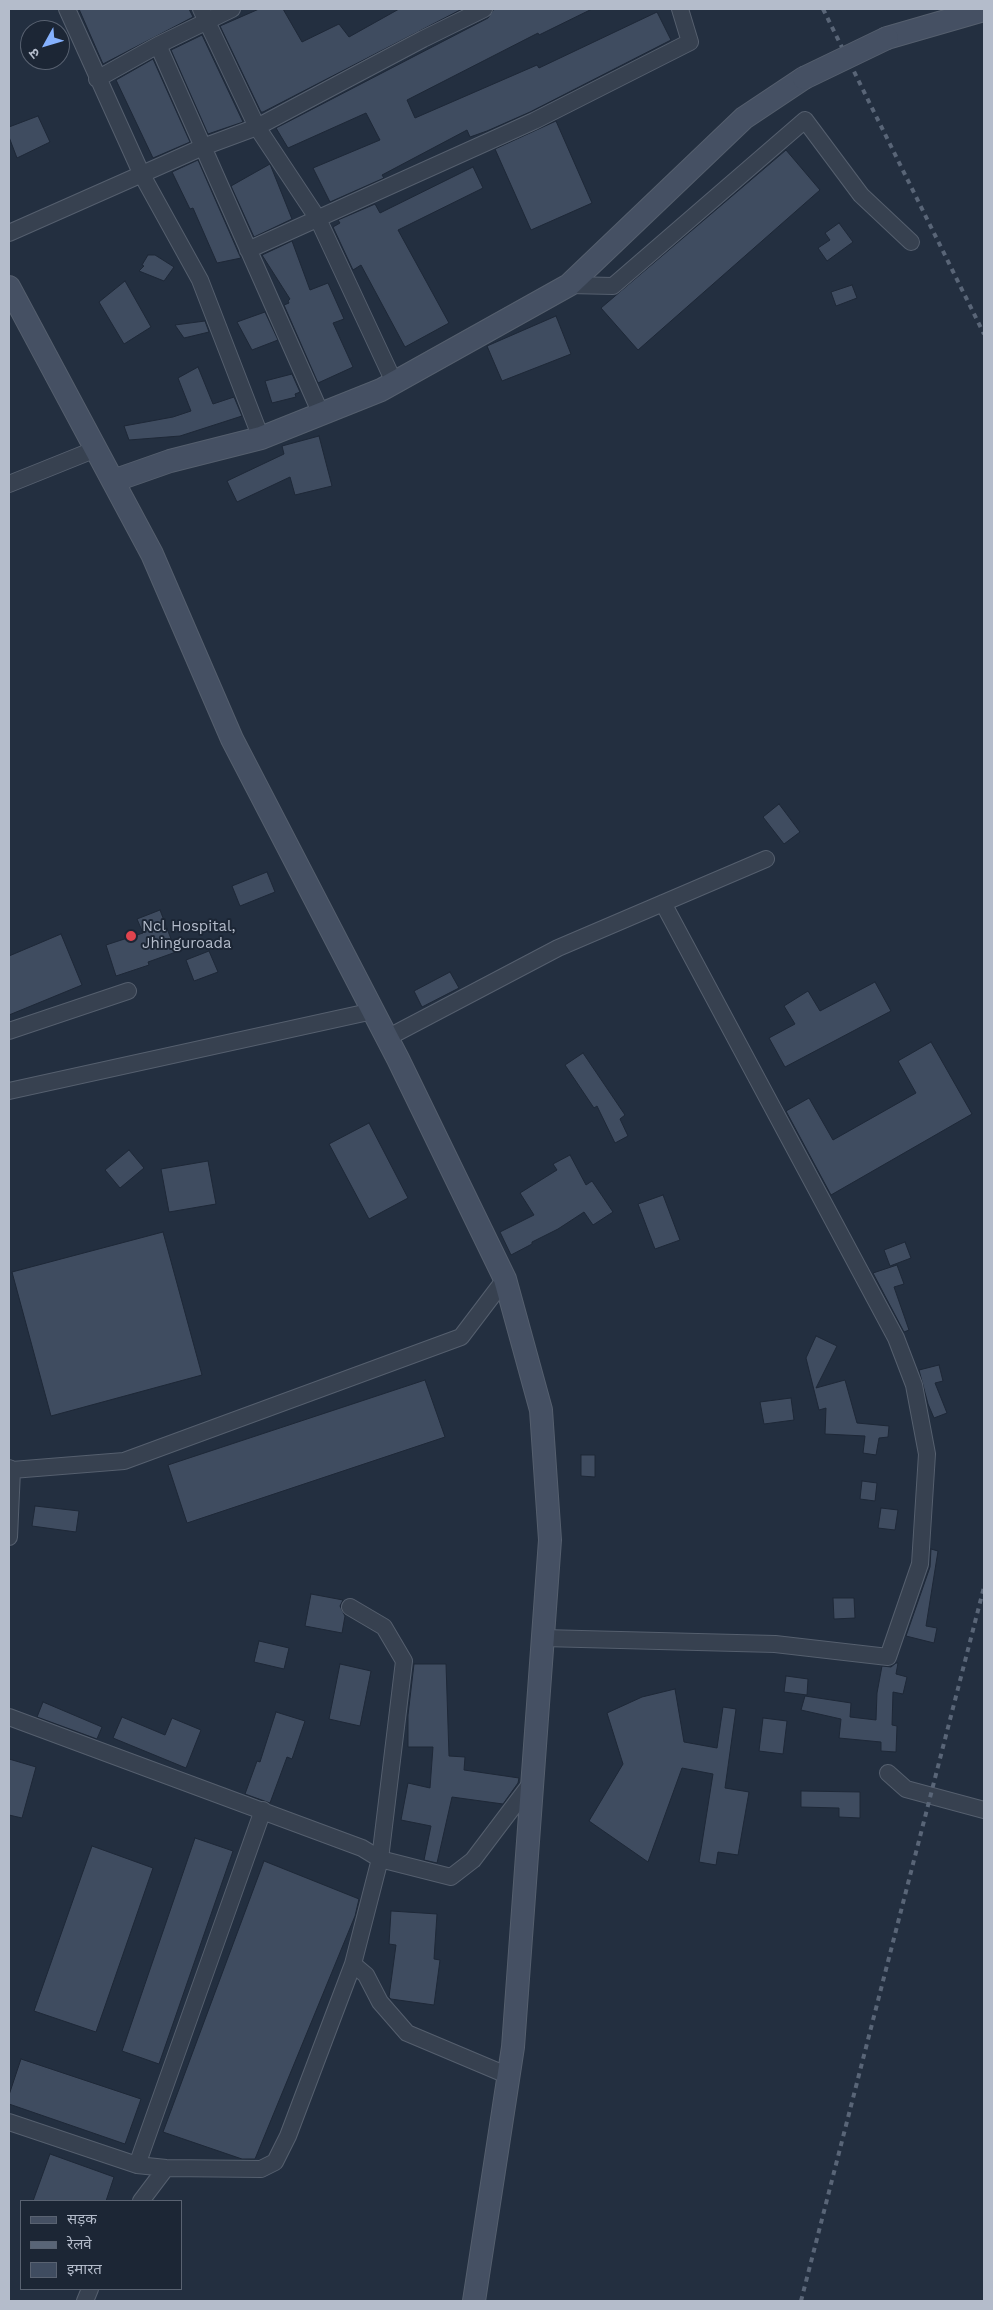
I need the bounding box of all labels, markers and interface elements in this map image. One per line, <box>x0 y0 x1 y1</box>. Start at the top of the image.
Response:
north arrow <box>20 20 70 70</box>
text: उ <box>25 46 43 62</box>
place label: Ncl Hospital, Jhinguroada <box>142 918 236 953</box>
marker: Ncl Hospital, Jhinguroada <box>124 929 138 943</box>
legend <box>20 2200 182 2290</box>
text: सड़क <box>67 2210 97 2228</box>
text: रेलवे <box>67 2235 92 2253</box>
text: इमारत <box>67 2260 102 2278</box>

